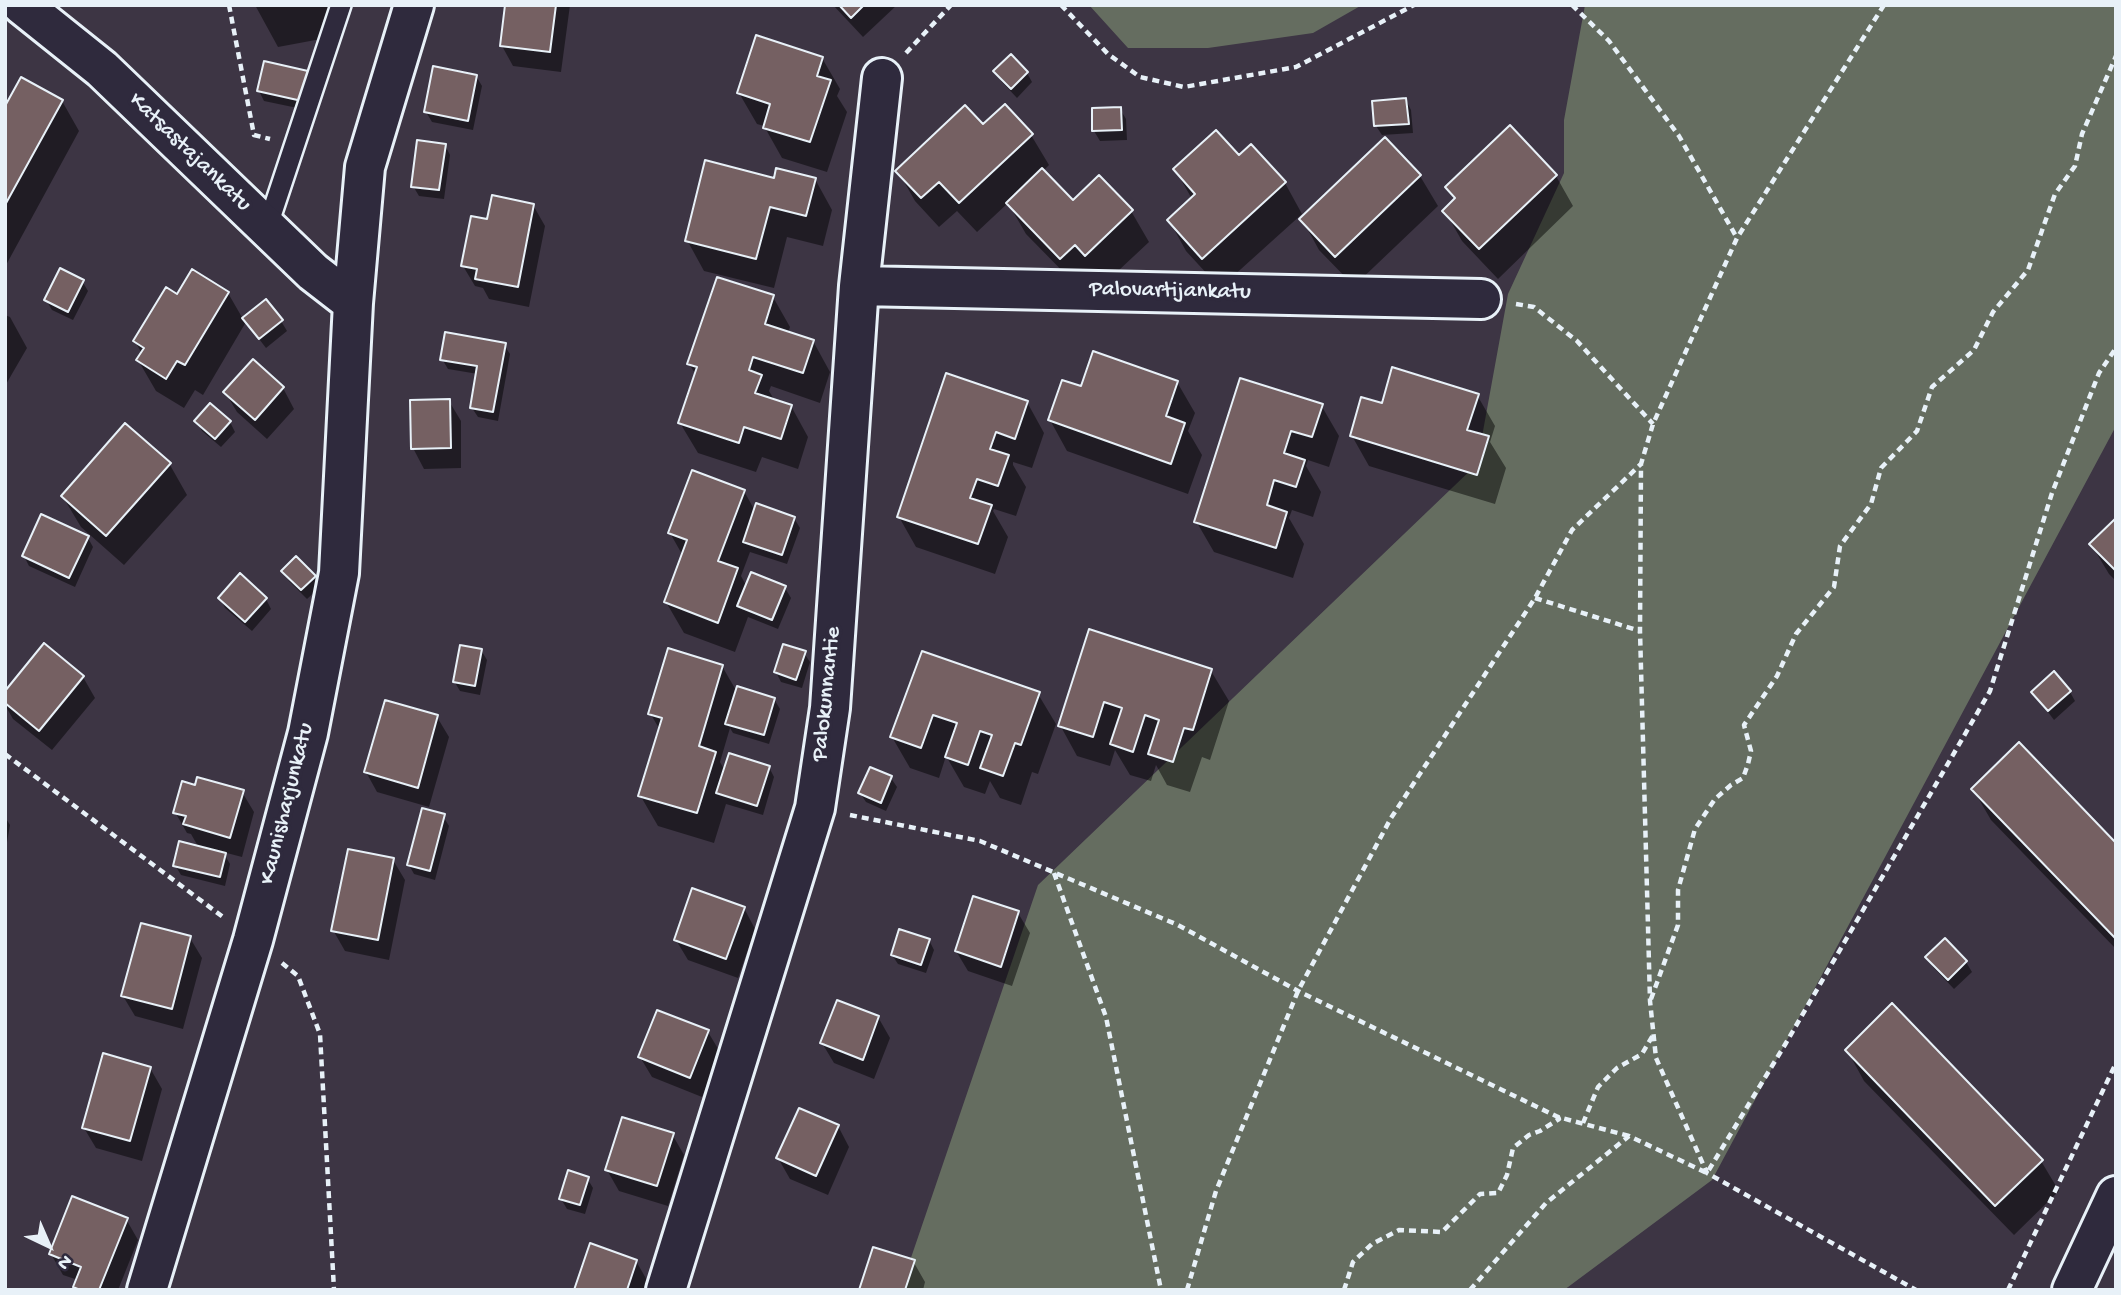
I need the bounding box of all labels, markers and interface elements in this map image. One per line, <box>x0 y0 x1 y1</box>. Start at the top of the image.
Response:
street label: Katsastajankatu <box>122 87 256 219</box>
street label: Palovartijankatu <box>1089 277 1251 307</box>
street label: Palokunnantie <box>807 625 849 763</box>
street label: Kaunisharjunkatu <box>255 720 321 888</box>
north arrow <box>14 1211 84 1281</box>
text: N <box>51 1249 76 1274</box>

